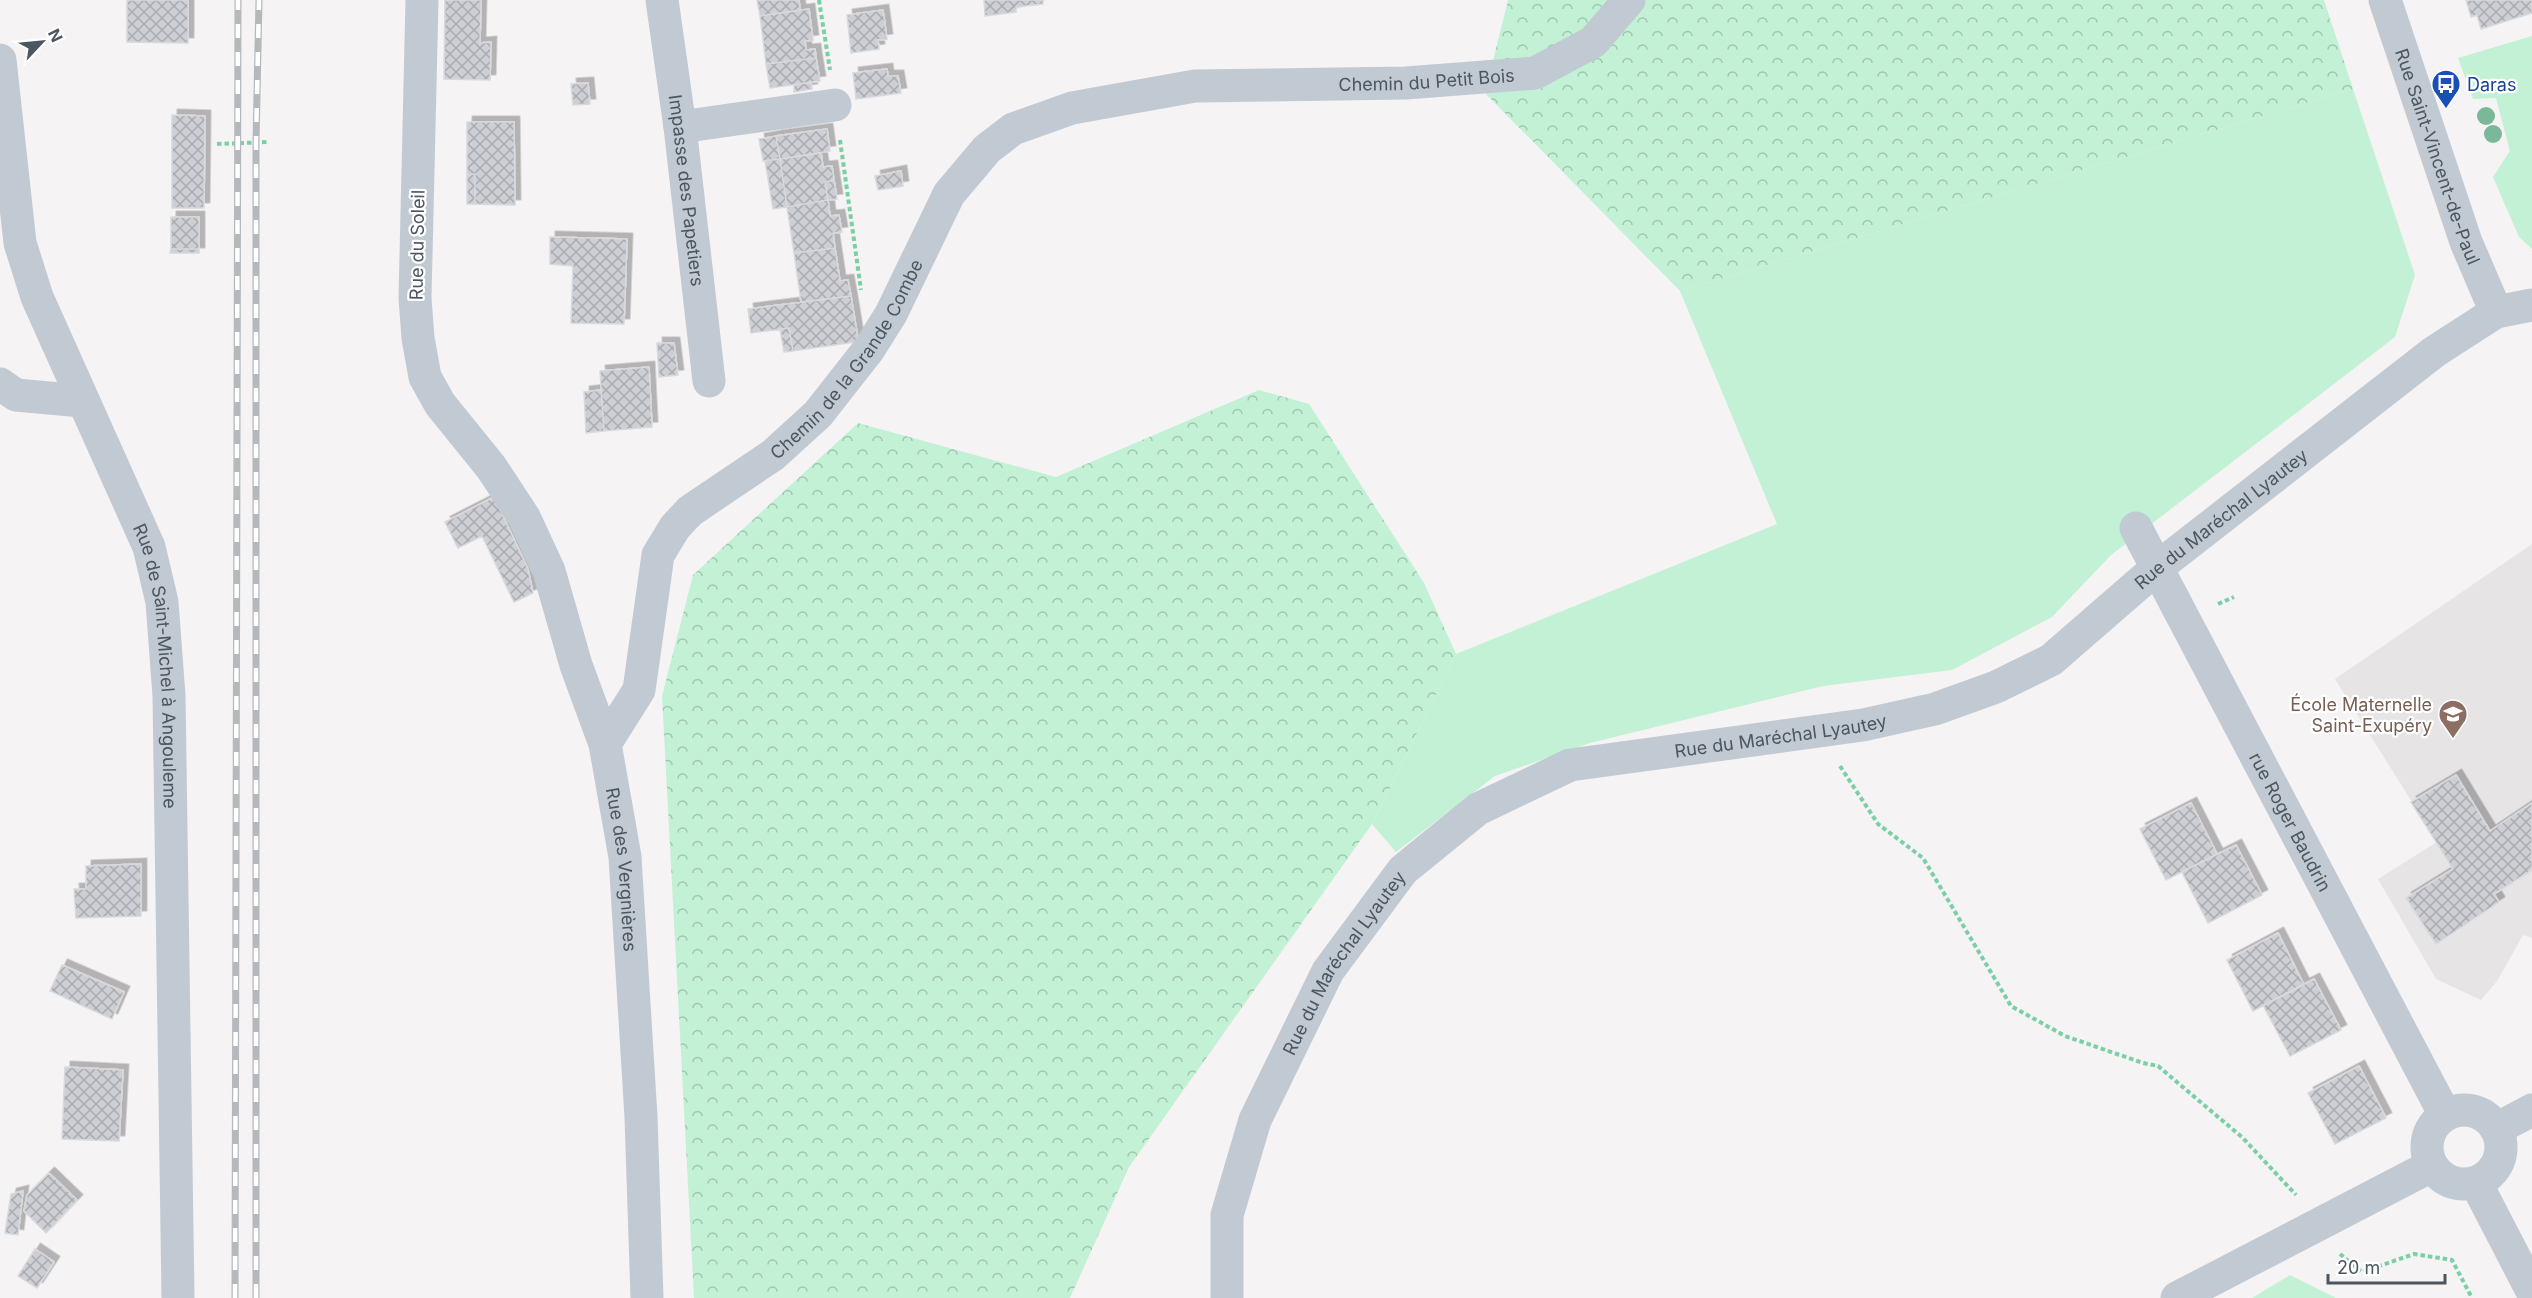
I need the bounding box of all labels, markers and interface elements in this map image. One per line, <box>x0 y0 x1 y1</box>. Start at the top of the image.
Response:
north arrow <box>12 12 72 72</box>
text: N <box>44 26 67 45</box>
street label: Rue Saint-Vincent-de-Paul <box>2391 46 2485 267</box>
street label: Chemin du Petit Bois <box>1338 64 1515 94</box>
bus stop icon: Daras <box>2430 68 2462 110</box>
place label: Daras <box>2467 74 2516 95</box>
street label: Impasse des Papetiers <box>665 93 709 287</box>
street label: Rue du Soleil <box>406 190 428 300</box>
street label: Chemin de la Grande Combe <box>766 256 926 463</box>
street label: Rue du Maréchal Lyautey <box>2130 444 2311 593</box>
street label: Rue de Saint-Michel à Angouleme <box>129 520 181 809</box>
place label: École Maternelle Saint-Exupéry <box>2290 693 2432 736</box>
school or university icon: École Maternelle Saint-Exupéry <box>2437 698 2469 740</box>
street label: Rue du Maréchal Lyautey <box>1673 710 1889 761</box>
street label: rue Roger Baudrin <box>2245 749 2336 895</box>
street label: Rue des Vergnières <box>602 786 641 952</box>
street label: Rue du Maréchal Lyautey <box>1278 867 1409 1058</box>
scale bar <box>2328 1247 2445 1285</box>
text: 20 m <box>2337 1257 2380 1278</box>

